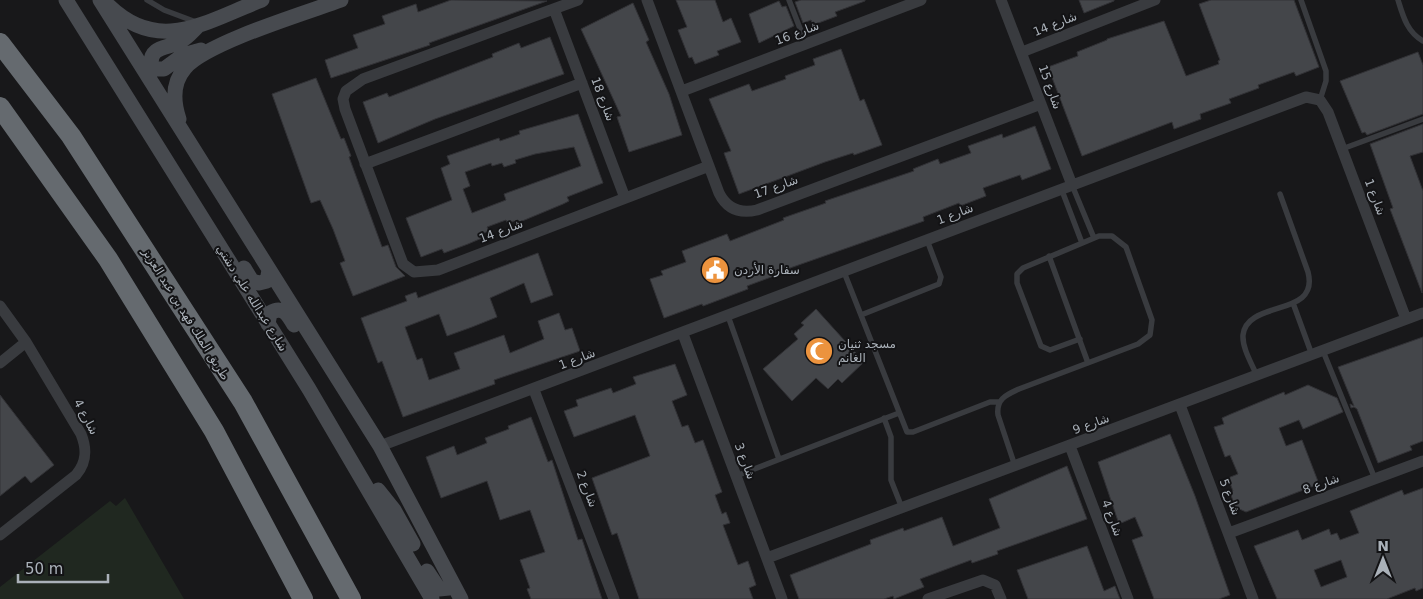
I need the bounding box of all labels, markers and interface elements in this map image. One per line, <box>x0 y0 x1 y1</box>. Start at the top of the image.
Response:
street label: شارع 14 <box>1031 9 1079 40</box>
street label: شارع 16 <box>773 18 821 49</box>
street label: شارع 15 <box>1035 63 1064 111</box>
street label: شارع 18 <box>587 75 618 123</box>
street label: شارع 17 <box>752 173 800 202</box>
street label: شارع 1 <box>1361 177 1388 218</box>
street label: شارع 1 <box>935 201 976 228</box>
street label: شارع 14 <box>477 216 525 247</box>
street label: شارع عبدالله علي دشتي <box>213 242 290 354</box>
street label: طريق الملك فهد بن عبد العزيز <box>138 245 233 383</box>
public building icon: سفارة الأردن <box>700 255 730 285</box>
place label: سفارة الأردن <box>734 262 800 278</box>
mosque icon: مسجد ثنيان الغانم <box>804 336 834 366</box>
place label: مسجد ثنيان الغانم <box>838 337 896 365</box>
street label: شارع 1 <box>557 346 598 373</box>
street label: شارع 4 <box>70 397 101 438</box>
street label: شارع 9 <box>1071 411 1112 438</box>
street label: شارع 3 <box>731 441 758 482</box>
street label: شارع 2 <box>573 469 600 510</box>
street label: شارع 8 <box>1301 471 1342 498</box>
street label: شارع 5 <box>1216 477 1243 518</box>
street label: شارع 4 <box>1098 498 1125 539</box>
north arrow <box>1358 534 1408 584</box>
text: N <box>1377 538 1389 554</box>
scale bar <box>18 552 108 584</box>
text: 50 m <box>25 560 63 578</box>

